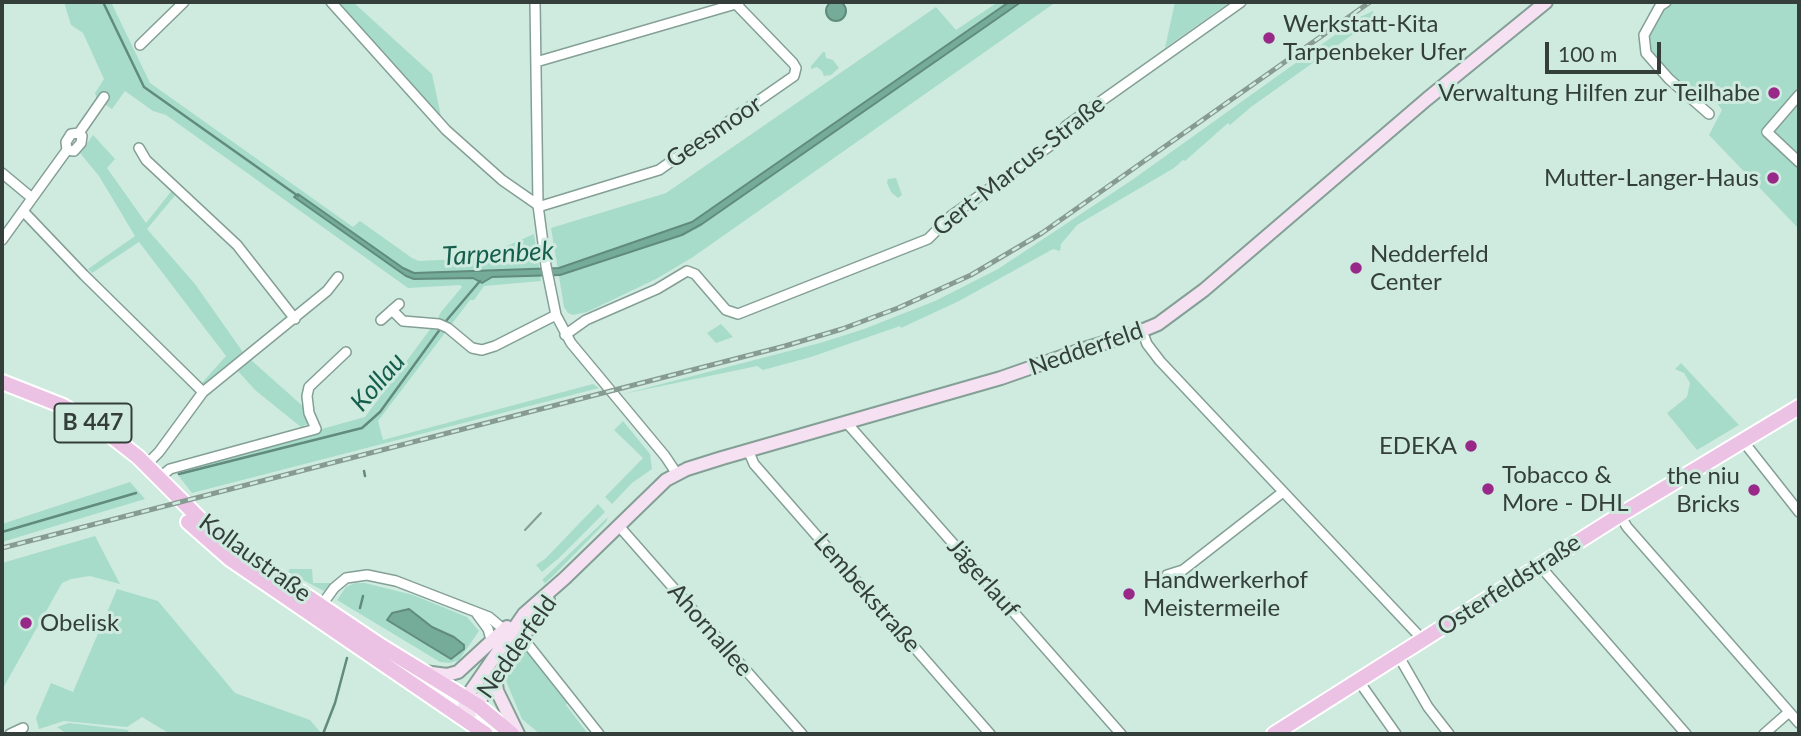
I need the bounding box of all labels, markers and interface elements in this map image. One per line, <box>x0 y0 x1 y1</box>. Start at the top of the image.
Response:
place label: Werkstatt-Kita Tarpenbeker Ufer <box>1283 10 1467 66</box>
scale bar <box>1549 28 1664 72</box>
marker: Werkstatt-Kita Tarpenbeker Ufer <box>1261 30 1277 46</box>
text: 100 m <box>1558 41 1617 66</box>
place label: Verwaltung Hilfen zur Teilhabe <box>1438 79 1760 107</box>
marker: Verwaltung Hilfen zur Teilhabe <box>1766 85 1782 101</box>
street label: Geesmoor <box>661 90 767 174</box>
street label: Gert-Marcus-Straße <box>927 90 1111 242</box>
place label: Mutter-Langer-Haus <box>1544 164 1759 192</box>
marker: Mutter-Langer-Haus <box>1765 170 1781 186</box>
water label: Tarpenbek <box>441 235 555 273</box>
place label: Nedderfeld Center <box>1370 240 1489 296</box>
marker: Nedderfeld Center <box>1348 260 1364 276</box>
street label: Nedderfeld <box>1025 316 1147 382</box>
water label: Kollau <box>344 346 412 418</box>
road number: B 447 <box>55 404 132 442</box>
place label: EDEKA <box>1379 432 1457 460</box>
marker: EDEKA <box>1463 438 1479 454</box>
place label: Tobacco & More - DHL <box>1502 461 1629 517</box>
place label: the niu Bricks <box>1667 462 1740 518</box>
marker: Tobacco & More - DHL <box>1480 481 1496 497</box>
marker: the niu Bricks <box>1746 482 1762 498</box>
street label: Kollaustraße <box>193 508 317 608</box>
street label: Lembekstraße <box>808 528 926 658</box>
street label: Osterfeldstraße <box>1432 528 1586 642</box>
street label: Jägerlauf <box>941 533 1025 623</box>
place label: Handwerkerhof Meistermeile <box>1143 566 1308 622</box>
street label: Ahornallee <box>662 578 758 682</box>
marker: Handwerkerhof Meistermeile <box>1121 586 1137 602</box>
street label: Nedderfeld <box>471 590 563 704</box>
place label: Obelisk <box>40 609 119 637</box>
marker: Obelisk <box>18 615 34 631</box>

